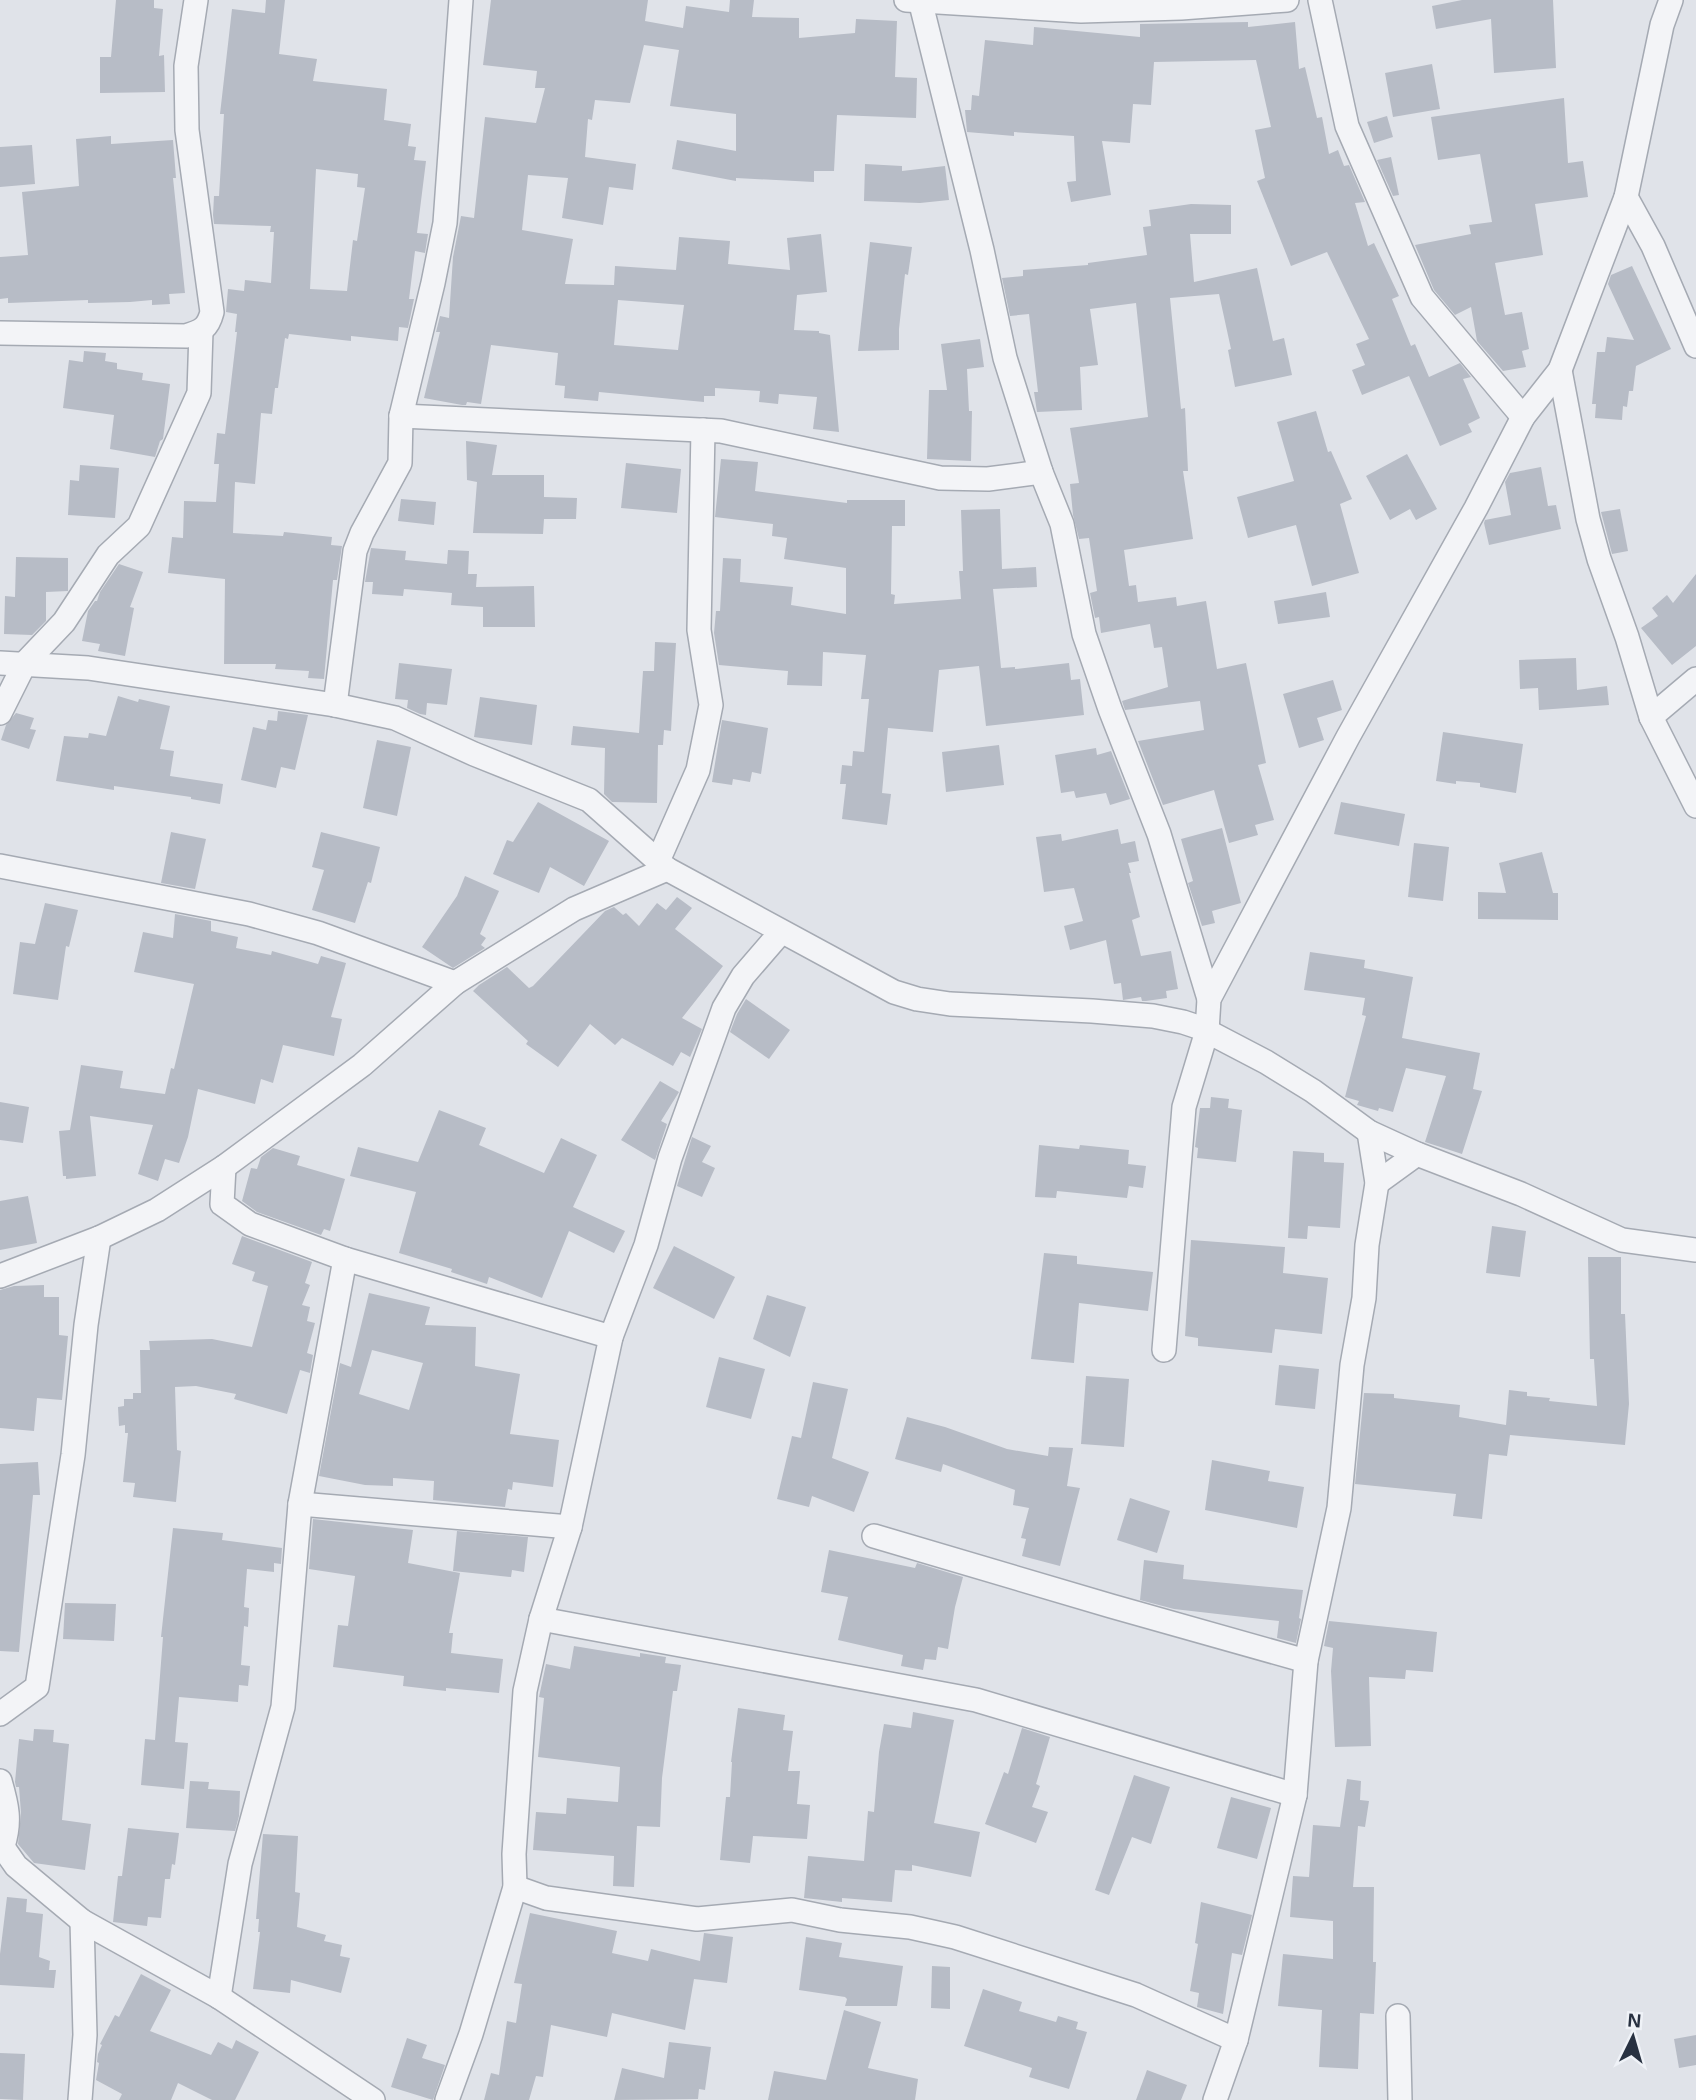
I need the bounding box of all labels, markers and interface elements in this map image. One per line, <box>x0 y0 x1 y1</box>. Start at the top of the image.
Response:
north arrow <box>1598 2002 1668 2072</box>
text: N <box>1627 2010 1642 2032</box>

